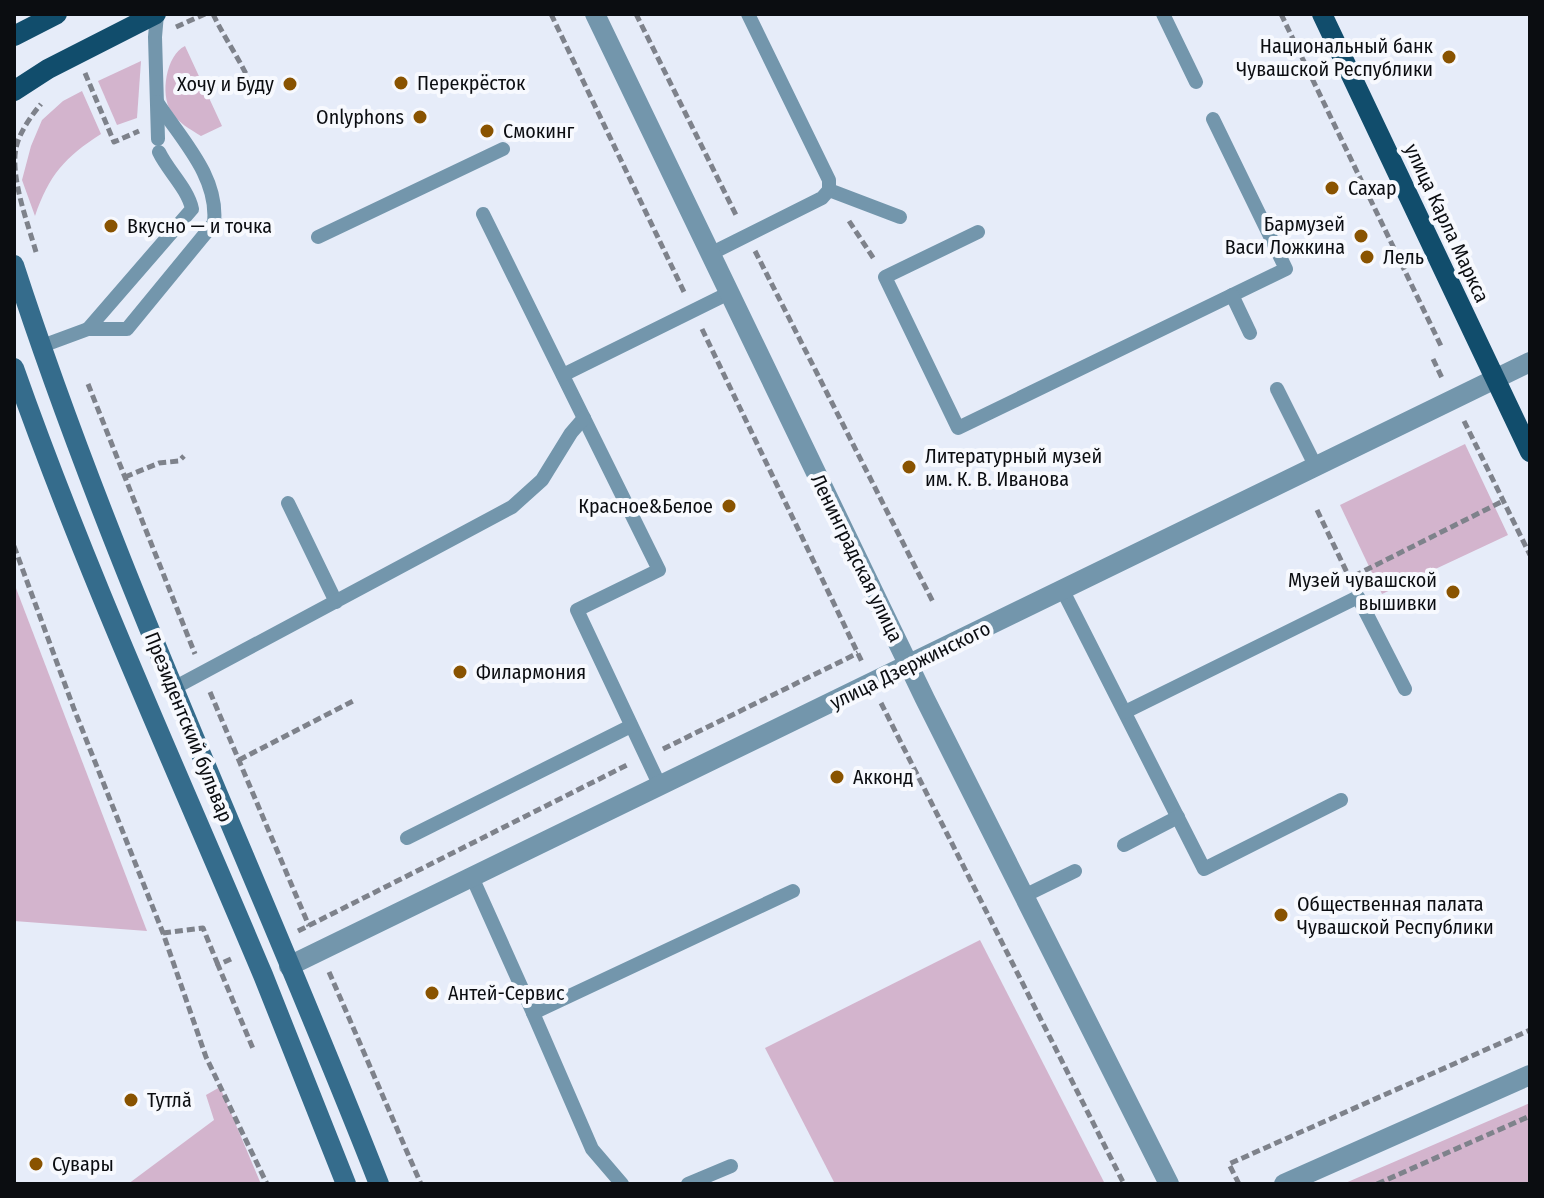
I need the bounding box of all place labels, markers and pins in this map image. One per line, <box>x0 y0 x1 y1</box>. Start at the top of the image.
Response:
place label: Национальный банк Чувашской Республики <box>1236 34 1434 81</box>
marker: Национальный банк Чувашской Республики <box>1440 48 1458 66</box>
place label: Перекрёсток <box>417 71 526 95</box>
place label: Хочу и Буду <box>177 72 274 96</box>
marker: Перекрёсток <box>392 74 410 92</box>
marker: Хочу и Буду <box>281 75 299 93</box>
place label: Onlyphons <box>316 105 404 129</box>
marker: Onlyphons <box>411 108 429 126</box>
place label: Смокинг <box>503 119 575 143</box>
marker: Смокинг <box>478 122 496 140</box>
place label: Сахар <box>1348 176 1397 200</box>
marker: Сахар <box>1323 179 1341 197</box>
place label: Бармузей Васи Ложкина <box>1225 212 1345 259</box>
place label: Вкусно — и точка <box>127 214 272 238</box>
marker: Вкусно — и точка <box>102 217 120 235</box>
marker: Бармузей Васи Ложкина <box>1352 227 1370 245</box>
place label: Лель <box>1383 245 1424 269</box>
marker: Лель <box>1358 248 1376 266</box>
place label: Литературный музей им. К. В. Иванова <box>925 444 1102 491</box>
marker: Литературный музей им. К. В. Иванова <box>900 458 918 476</box>
place label: Красное&Белое <box>578 494 713 518</box>
marker: Красное&Белое <box>720 497 738 515</box>
place label: Музей чувашской вышивки <box>1288 568 1437 615</box>
marker: Музей чувашской вышивки <box>1444 583 1462 601</box>
place label: Филармония <box>476 660 586 684</box>
marker: Филармония <box>451 663 469 681</box>
place label: Акконд <box>853 765 913 789</box>
marker: Акконд <box>828 768 846 786</box>
place label: Общественная палата Чувашской Республики <box>1297 892 1494 939</box>
marker: Общественная палата Чувашской Республики <box>1272 906 1290 924</box>
place label: Антей-Сервис <box>448 981 565 1005</box>
marker: Антей-Сервис <box>423 984 441 1002</box>
place label: Тутлӑ <box>147 1088 192 1112</box>
marker: Тутлӑ <box>122 1091 140 1109</box>
place label: Сувары <box>52 1152 114 1176</box>
marker: Сувары <box>27 1155 45 1173</box>

